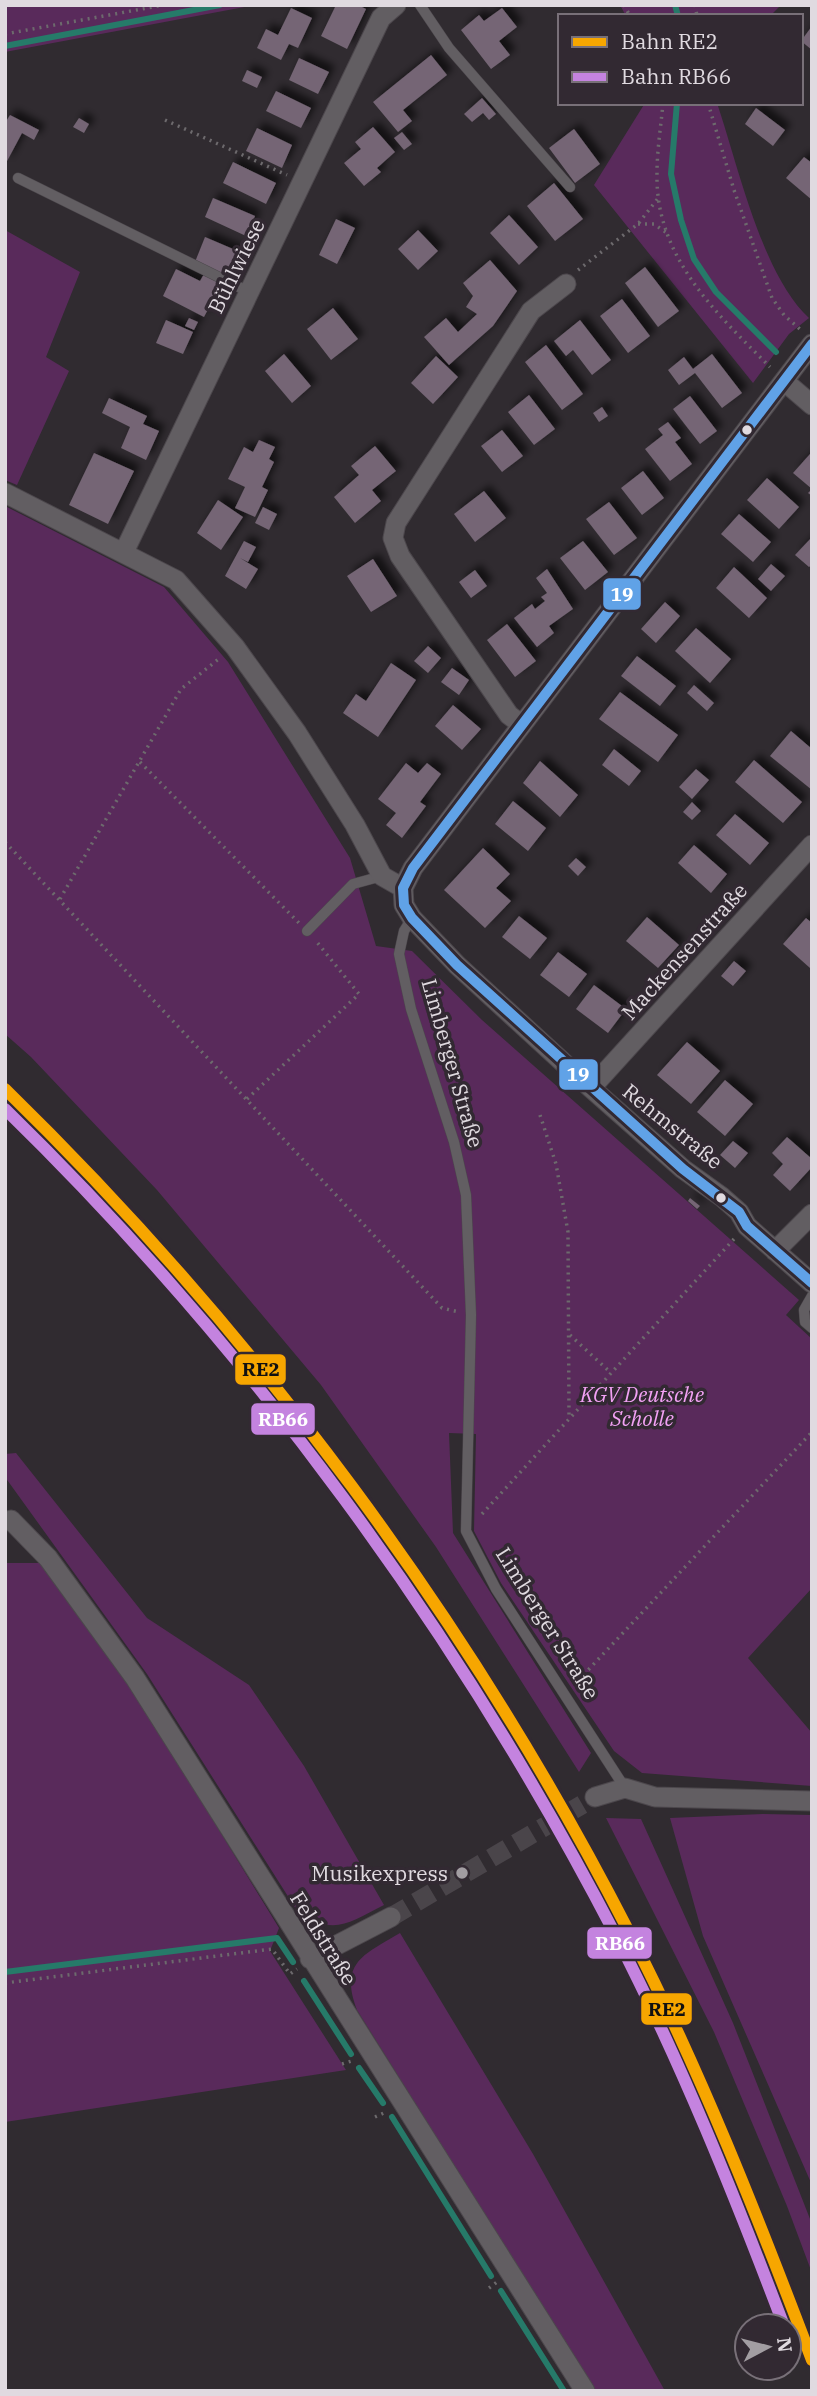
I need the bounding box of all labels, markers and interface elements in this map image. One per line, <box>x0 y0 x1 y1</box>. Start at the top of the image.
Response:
legend <box>558 14 803 105</box>
text: Bahn RE2 <box>621 27 718 55</box>
text: Bahn RB66 <box>621 62 731 90</box>
street label: Bühlwiese <box>201 214 271 318</box>
unlabelled marker <box>740 423 754 437</box>
line badge: 19 <box>602 577 642 611</box>
text: 19 <box>611 582 633 606</box>
street label: Mackensenstraße <box>615 877 753 1025</box>
street label: Limberger Straße <box>416 975 490 1151</box>
line badge: 19 <box>558 1058 599 1091</box>
text: 19 <box>567 1062 589 1086</box>
street label: Rehmstraße <box>617 1077 729 1175</box>
unlabelled marker <box>714 1191 728 1205</box>
line badge: RE2 <box>234 1353 287 1386</box>
text: RE2 <box>242 1357 280 1381</box>
park label: KGV Deutsche Scholle <box>579 1380 705 1432</box>
line badge: RB66 <box>250 1402 316 1436</box>
text: RB66 <box>258 1407 308 1431</box>
street label: Limberger Straße <box>490 1542 606 1704</box>
place label: Musikexpress <box>311 1859 448 1887</box>
marker: Musikexpress <box>454 1865 470 1881</box>
street label: Feldstraße <box>284 1886 364 1990</box>
line badge: RB66 <box>586 1926 653 1960</box>
text: RB66 <box>595 1931 645 1955</box>
line badge: RE2 <box>640 1992 693 2026</box>
text: RE2 <box>648 1997 686 2021</box>
north arrow <box>733 2312 803 2382</box>
text: N <box>772 2336 798 2354</box>

